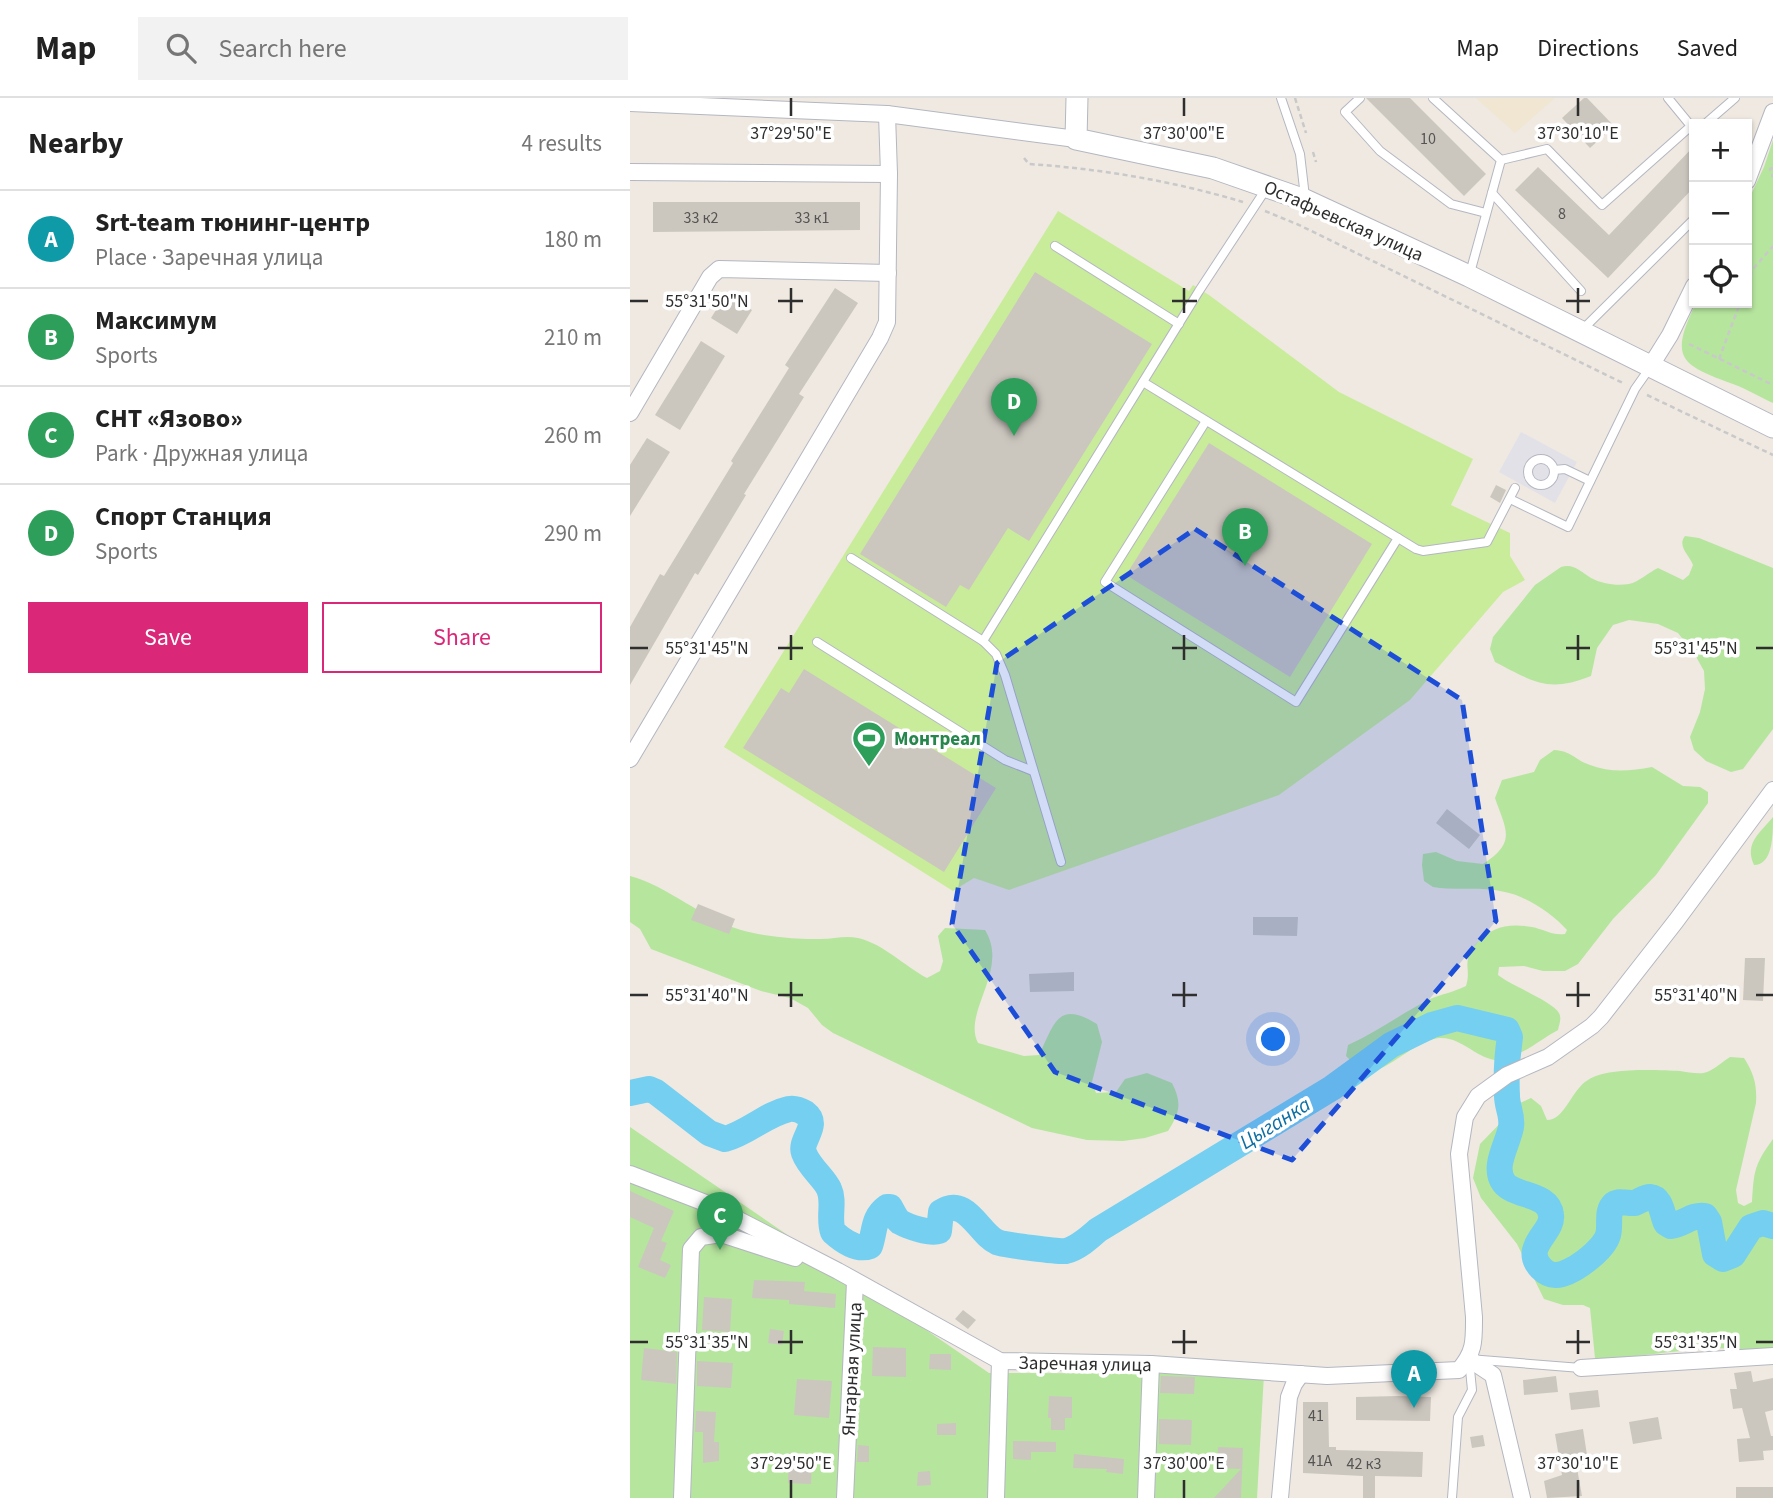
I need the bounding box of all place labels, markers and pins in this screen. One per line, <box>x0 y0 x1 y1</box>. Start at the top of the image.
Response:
pin: D <box>991 378 1037 436</box>
pin: B <box>1222 508 1268 566</box>
sports icon: Монтреал <box>850 719 888 768</box>
place label: Монтреал <box>894 726 981 753</box>
pin: C <box>697 1192 743 1250</box>
pin: A <box>1391 1350 1437 1408</box>

